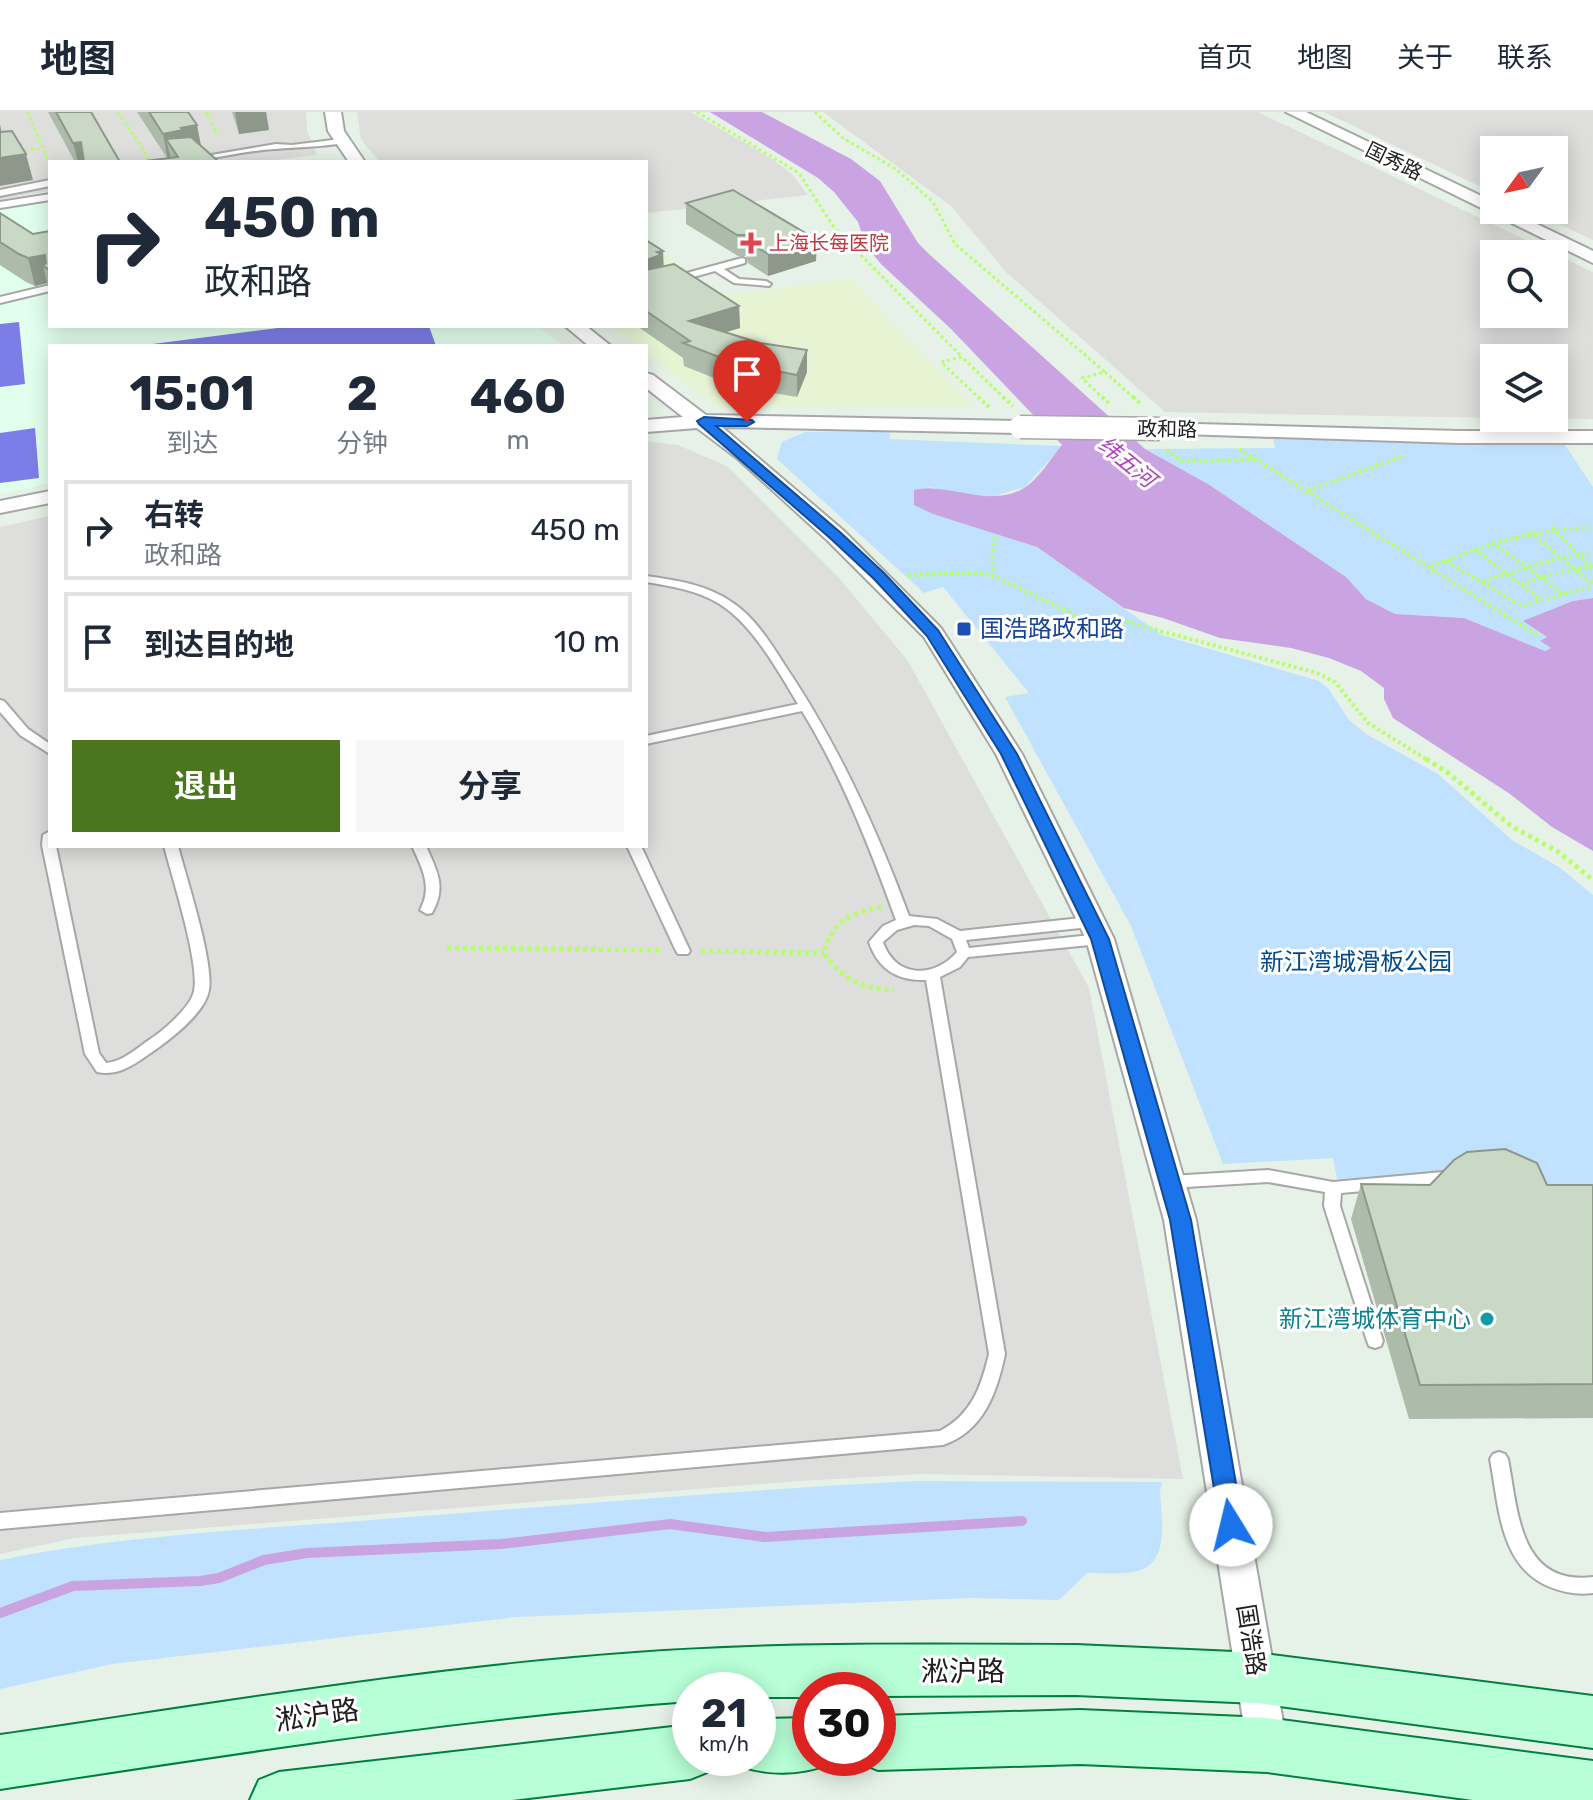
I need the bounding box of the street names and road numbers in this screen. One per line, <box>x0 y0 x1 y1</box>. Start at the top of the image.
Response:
street label: 国秀路 <box>1362 137 1426 185</box>
street label: 政和路 <box>1137 416 1197 442</box>
street label: 国浩路 <box>1232 1602 1270 1678</box>
street label: 淞沪路 <box>921 1655 1005 1688</box>
street label: 淞沪路 <box>273 1693 361 1737</box>

